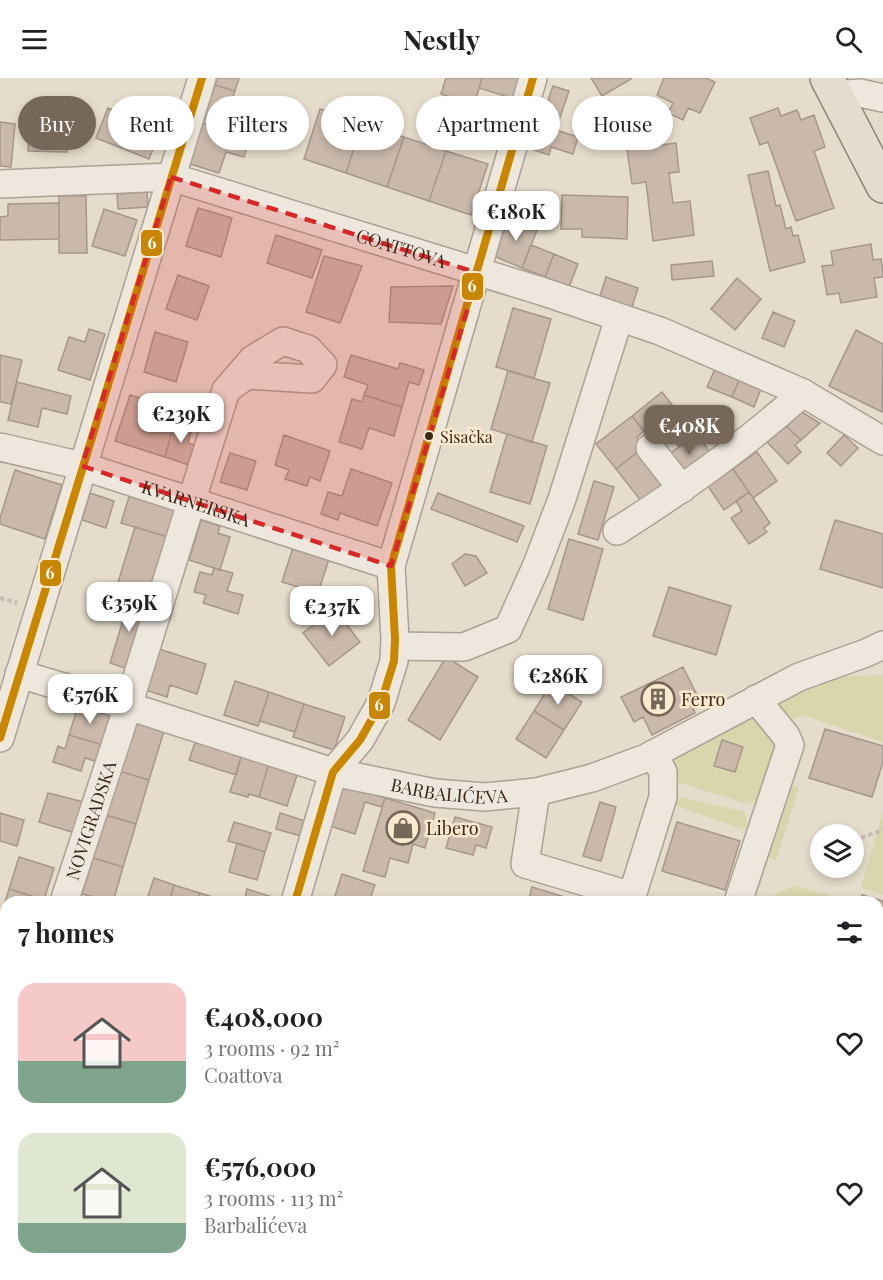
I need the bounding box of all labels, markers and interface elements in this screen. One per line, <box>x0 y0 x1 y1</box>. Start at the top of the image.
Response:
text: Nestly <box>403 21 480 57</box>
icon: menu <box>18 23 51 56</box>
icon: search <box>832 23 865 56</box>
chip: Buy <box>18 96 96 150</box>
chip: Rent <box>108 96 194 150</box>
chip: Filters <box>206 96 309 150</box>
chip: New <box>321 96 404 150</box>
chip: Apartment <box>416 96 560 150</box>
chip: House <box>572 96 673 150</box>
pin: €180K <box>474 191 558 242</box>
text: €180K <box>487 197 545 224</box>
street label: COATTOVA <box>353 223 450 273</box>
line badge: 6 <box>140 229 163 257</box>
text: 6 <box>148 232 157 253</box>
line badge: 6 <box>461 272 484 301</box>
text: 6 <box>468 275 477 296</box>
pin: €239K <box>139 393 223 444</box>
text: €239K <box>152 399 210 426</box>
pin: €408K <box>647 405 731 456</box>
text: €408K <box>658 411 720 438</box>
place label: Sisačka <box>440 426 493 447</box>
marker: Sisačka <box>423 430 435 442</box>
street label: KVARNERSKA <box>139 474 254 532</box>
line badge: 6 <box>39 559 62 587</box>
text: 6 <box>46 562 55 583</box>
pin: €359K <box>87 582 171 633</box>
pin: €237K <box>290 586 374 637</box>
text: €359K <box>101 588 157 615</box>
text: €237K <box>304 592 360 619</box>
pin: €286K <box>516 655 600 706</box>
text: €286K <box>528 661 588 688</box>
pin: €576K <box>48 674 132 725</box>
text: €576K <box>62 680 118 707</box>
building icon: Ferro <box>640 681 676 717</box>
place label: Ferro <box>681 687 726 711</box>
line badge: 6 <box>368 691 391 720</box>
text: 6 <box>375 694 384 715</box>
street label: NOVIGRADSKA <box>60 757 122 883</box>
street label: BARBALIĆEVA <box>389 772 509 809</box>
shop icon: Libero <box>385 810 421 846</box>
place label: Libero <box>426 816 479 840</box>
map controls <box>810 824 864 878</box>
button: layers <box>810 824 864 878</box>
text: 7 homes <box>18 915 114 950</box>
icon: filters <box>833 916 866 949</box>
text: €408,000 <box>204 999 323 1034</box>
icon: home <box>66 1007 138 1079</box>
icon: heart <box>833 1027 866 1060</box>
text: 3 rooms · 92 m² <box>204 1034 340 1061</box>
text: Coattova <box>204 1061 282 1088</box>
text: €576,000 <box>204 1149 316 1184</box>
icon: home <box>66 1157 138 1229</box>
icon: heart <box>833 1177 866 1210</box>
text: 3 rooms · 113 m² <box>204 1184 343 1211</box>
text: Barbalićeva <box>204 1211 307 1238</box>

